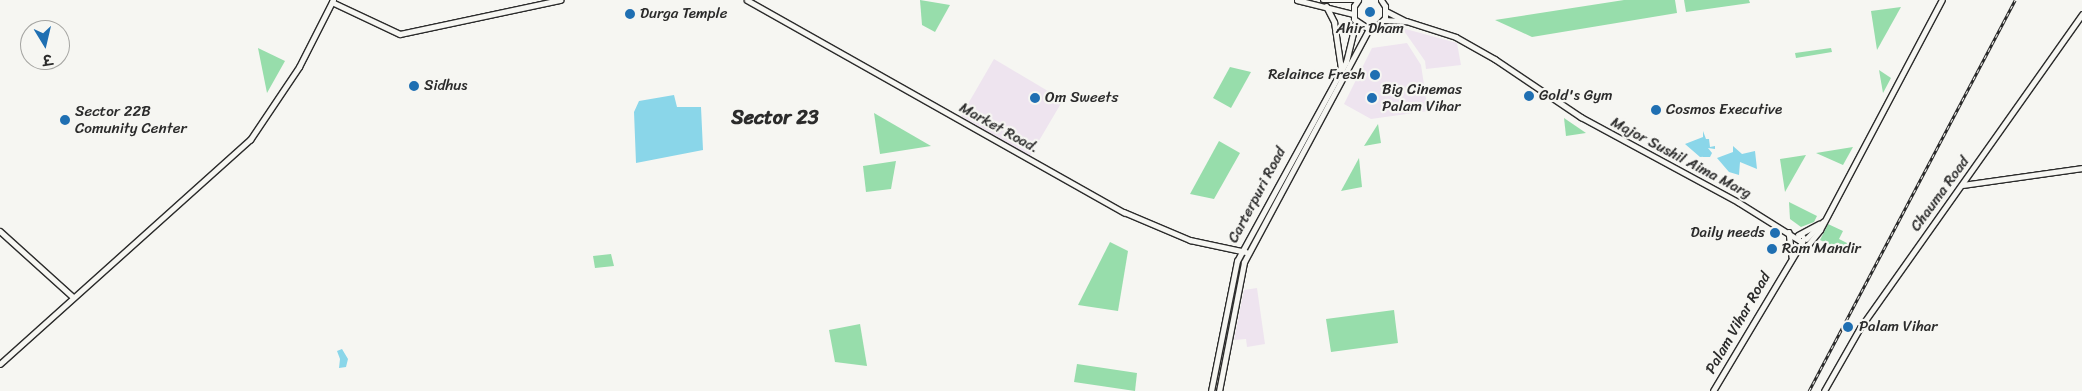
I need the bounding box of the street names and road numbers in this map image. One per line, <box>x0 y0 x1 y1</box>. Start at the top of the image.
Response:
street label: Market Road. <box>956 99 1042 157</box>
street label: Major Sushil Aima Marg <box>1607 113 1755 203</box>
street label: Carterpuri Road <box>1224 144 1290 246</box>
street label: Chauma Road <box>1907 153 1973 235</box>
street label: Palam Vihar Road <box>1702 269 1774 377</box>

